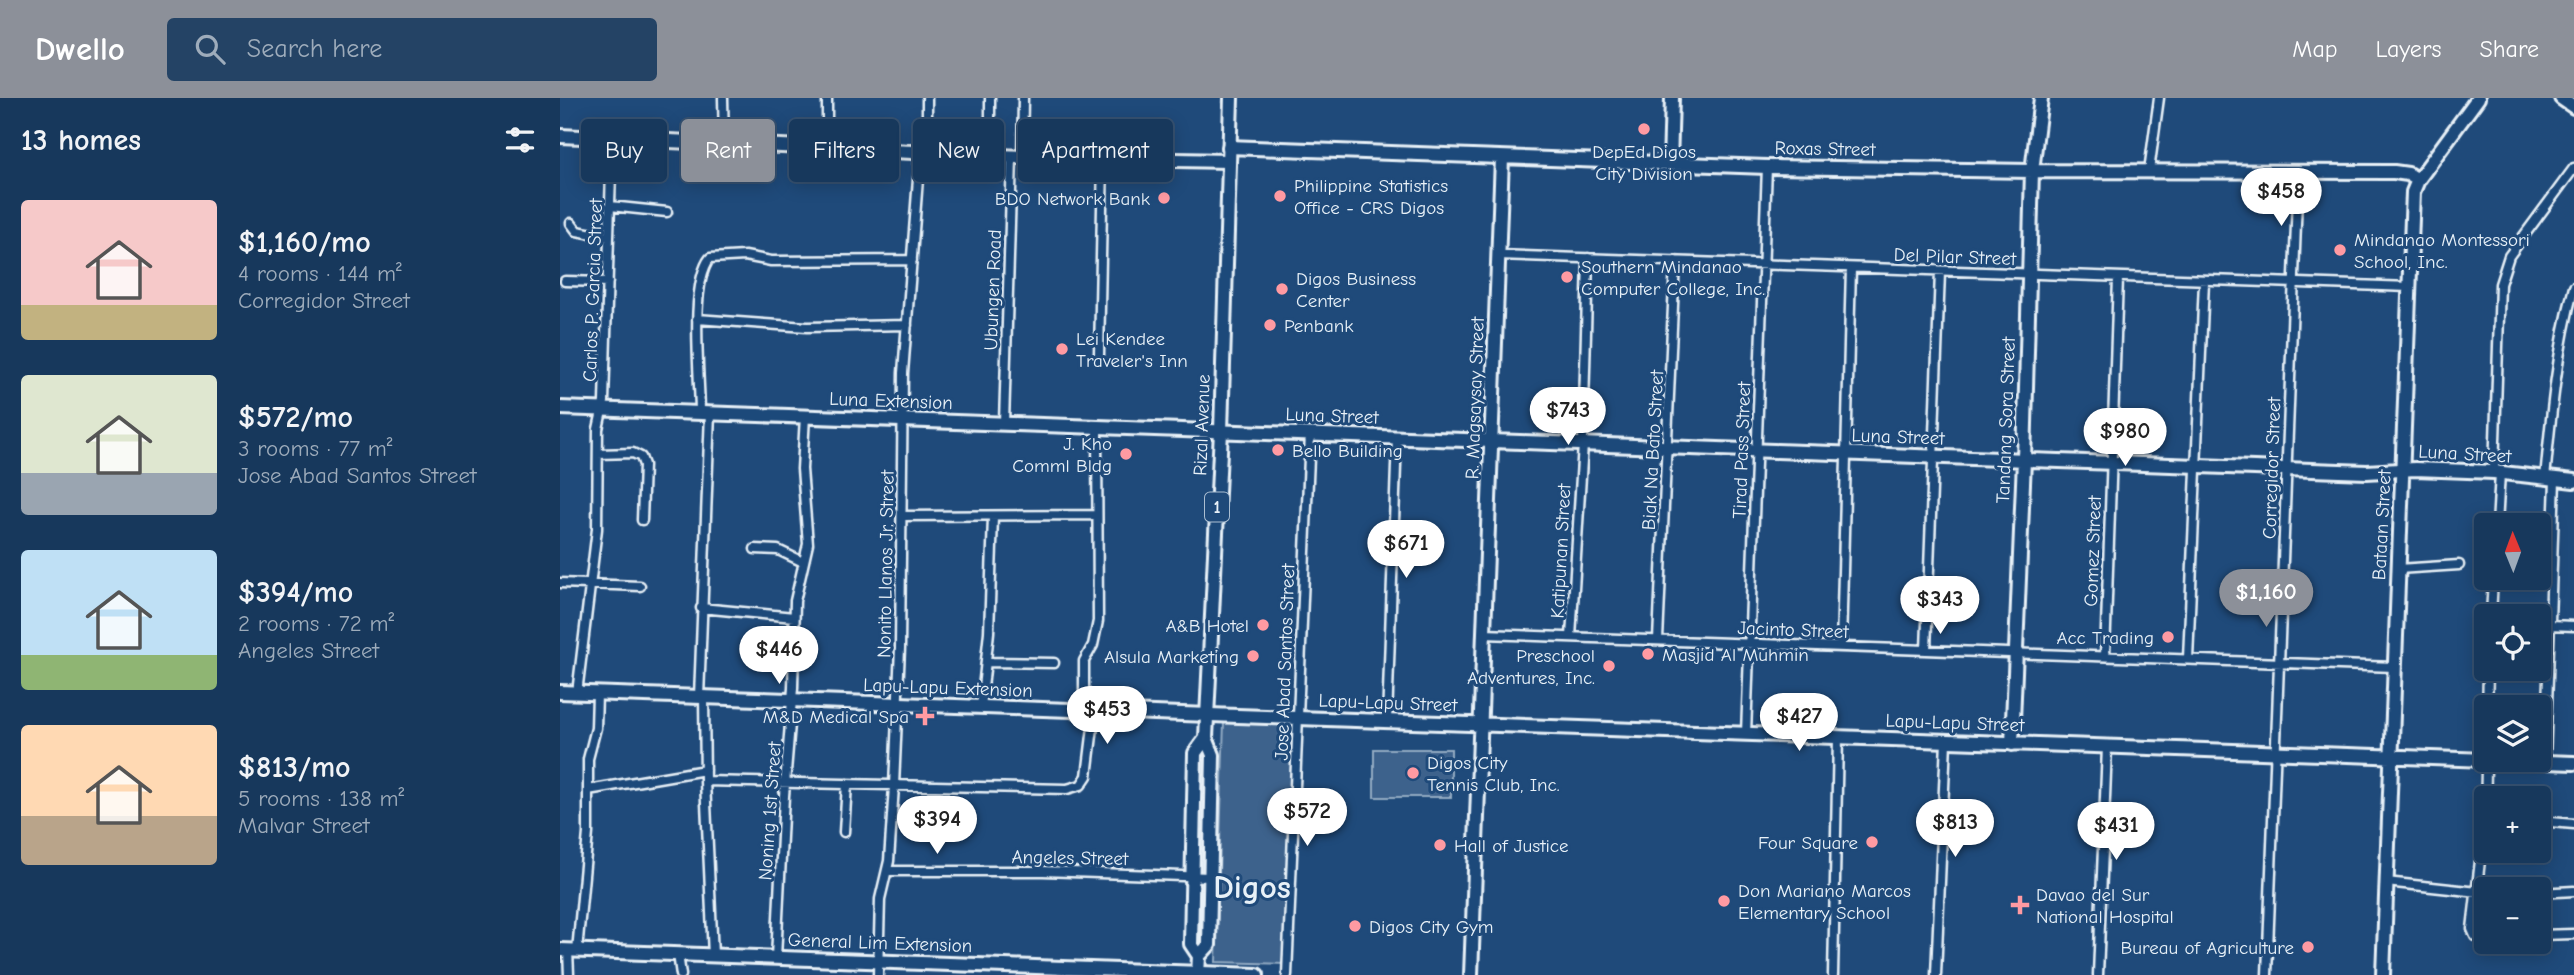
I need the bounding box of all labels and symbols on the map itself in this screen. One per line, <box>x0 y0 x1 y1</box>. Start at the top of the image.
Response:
marker: DepEd Digos City Division <box>1636 121 1652 137</box>
street label: Roxas Street <box>1774 137 1876 161</box>
place label: DepEd Digos City Division <box>1592 141 1696 185</box>
pin: $458 <box>2240 169 2322 228</box>
place label: Philippine Statistics Office - CRS Digos <box>1294 175 1448 219</box>
place label: BDO Network Bank <box>995 188 1151 210</box>
marker: Philippine Statistics Office - CRS Digos <box>1272 188 1288 204</box>
marker: BDO Network Bank <box>1156 190 1172 206</box>
street label: Carlos P. Garcia Street <box>579 197 607 382</box>
street label: Ubungen Road <box>980 229 1006 351</box>
place label: Mindanao Montessori School, Inc. <box>2354 229 2530 273</box>
marker: Mindanao Montessori School, Inc. <box>2332 242 2348 258</box>
street label: Del Pilar Street <box>1893 244 2017 270</box>
place label: Southern Mindanao Computer College, Inc. <box>1581 256 1765 300</box>
place label: Digos Business Center <box>1296 268 1416 312</box>
marker: Southern Mindanao Computer College, Inc. <box>1559 269 1575 285</box>
marker: Digos Business Center <box>1274 281 1290 297</box>
place label: Penbank <box>1284 315 1354 337</box>
street label: R. Magsaysay Street <box>1461 316 1489 480</box>
marker: Penbank <box>1262 317 1278 333</box>
place label: Lei Kendee Traveler's Inn <box>1076 328 1188 372</box>
street label: Tandang Sora Street <box>1992 336 2020 504</box>
marker: Lei Kendee Traveler's Inn <box>1054 341 1070 357</box>
street label: Biak Na Bato Street <box>1638 369 1668 531</box>
street label: Rizal Avenue <box>1189 374 1215 476</box>
street label: Tirad Pass Street <box>1729 381 1755 519</box>
street label: Luna Extension <box>829 388 953 414</box>
pin: $743 <box>1527 388 1609 447</box>
street label: Corregidor Street <box>2259 396 2285 539</box>
street label: Luna Street <box>1285 403 1379 429</box>
pin: $980 <box>2084 408 2166 468</box>
street label: Luna Street <box>1851 424 1945 450</box>
place label: J. Kho Comml Bldg <box>1012 433 1112 477</box>
place label: Bello Building <box>1292 440 1403 462</box>
street label: Luna Street <box>2418 441 2513 467</box>
marker: Bello Building <box>1270 442 1286 458</box>
marker: J. Kho Comml Bldg <box>1118 446 1134 462</box>
street label: Nonito Llanos Jr. Street <box>873 469 899 658</box>
street label: Bataan Street <box>2368 469 2396 581</box>
street label: Katipunan Street <box>1546 483 1576 619</box>
road number: 1 <box>1205 492 1229 522</box>
street label: Gomez Street <box>2080 495 2106 607</box>
north arrow <box>2474 513 2552 590</box>
pin: $671 <box>1365 520 1447 580</box>
street label: Jose Abad Santos Street <box>1271 563 1299 761</box>
pin: $1,160 <box>2209 570 2323 629</box>
pin: $343 <box>1899 576 1981 636</box>
place label: A&B Hotel <box>1165 615 1249 637</box>
marker: A&B Hotel <box>1255 617 1271 633</box>
street label: Jacinto Street <box>1737 617 1850 643</box>
pin: $446 <box>738 626 820 686</box>
place label: Acc Trading <box>2056 627 2154 649</box>
marker: Acc Trading <box>2160 629 2176 645</box>
place label: Masjid Al Muhmin <box>1662 644 1809 666</box>
place label: Preschool Adventures, Inc. <box>1467 645 1595 689</box>
place label: Alsula Marketing <box>1104 646 1239 668</box>
marker: Masjid Al Muhmin <box>1640 646 1656 662</box>
marker: Alsula Marketing <box>1245 648 1261 664</box>
marker: Preschool Adventures, Inc. <box>1601 658 1617 674</box>
street label: Lapu-Lapu Extension <box>863 674 1033 702</box>
pin: $453 <box>1066 686 1148 746</box>
street label: Lapu-Lapu Street <box>1318 690 1458 716</box>
pin: $427 <box>1758 694 1840 753</box>
place label: M&D Medical Spa <box>763 706 909 728</box>
marker: M&D Medical Spa <box>915 706 935 726</box>
street label: Lapu-Lapu Street <box>1885 710 2025 736</box>
street label: Noning 1st Street <box>754 740 786 881</box>
place label: Digos City Tennis Club, Inc. <box>1427 752 1560 796</box>
marker: Digos City Tennis Club, Inc. <box>1405 765 1421 781</box>
pin: $572 <box>1266 788 1348 848</box>
pin: $394 <box>896 796 978 856</box>
pin: $813 <box>1914 800 1996 859</box>
pin: $431 <box>2075 802 2157 862</box>
place label: Four Square <box>1758 832 1858 854</box>
marker: Four Square <box>1864 834 1880 850</box>
place label: Hall of Justice <box>1454 835 1569 857</box>
marker: Hall of Justice <box>1432 837 1448 853</box>
street label: Angeles Street <box>1011 846 1129 870</box>
district label: Digos <box>1213 868 1291 906</box>
place label: Don Mariano Marcos Elementary School <box>1738 880 1911 924</box>
place label: Davao del Sur National Hospital <box>2036 884 2174 928</box>
marker: Don Mariano Marcos Elementary School <box>1716 893 1732 909</box>
marker: Davao del Sur National Hospital <box>2010 895 2030 915</box>
place label: Digos City Gym <box>1369 916 1494 938</box>
marker: Digos City Gym <box>1347 918 1363 934</box>
street label: General Lim Extension <box>787 929 973 957</box>
place label: Bureau of Agriculture <box>2120 937 2294 959</box>
marker: Bureau of Agriculture <box>2300 939 2316 955</box>

